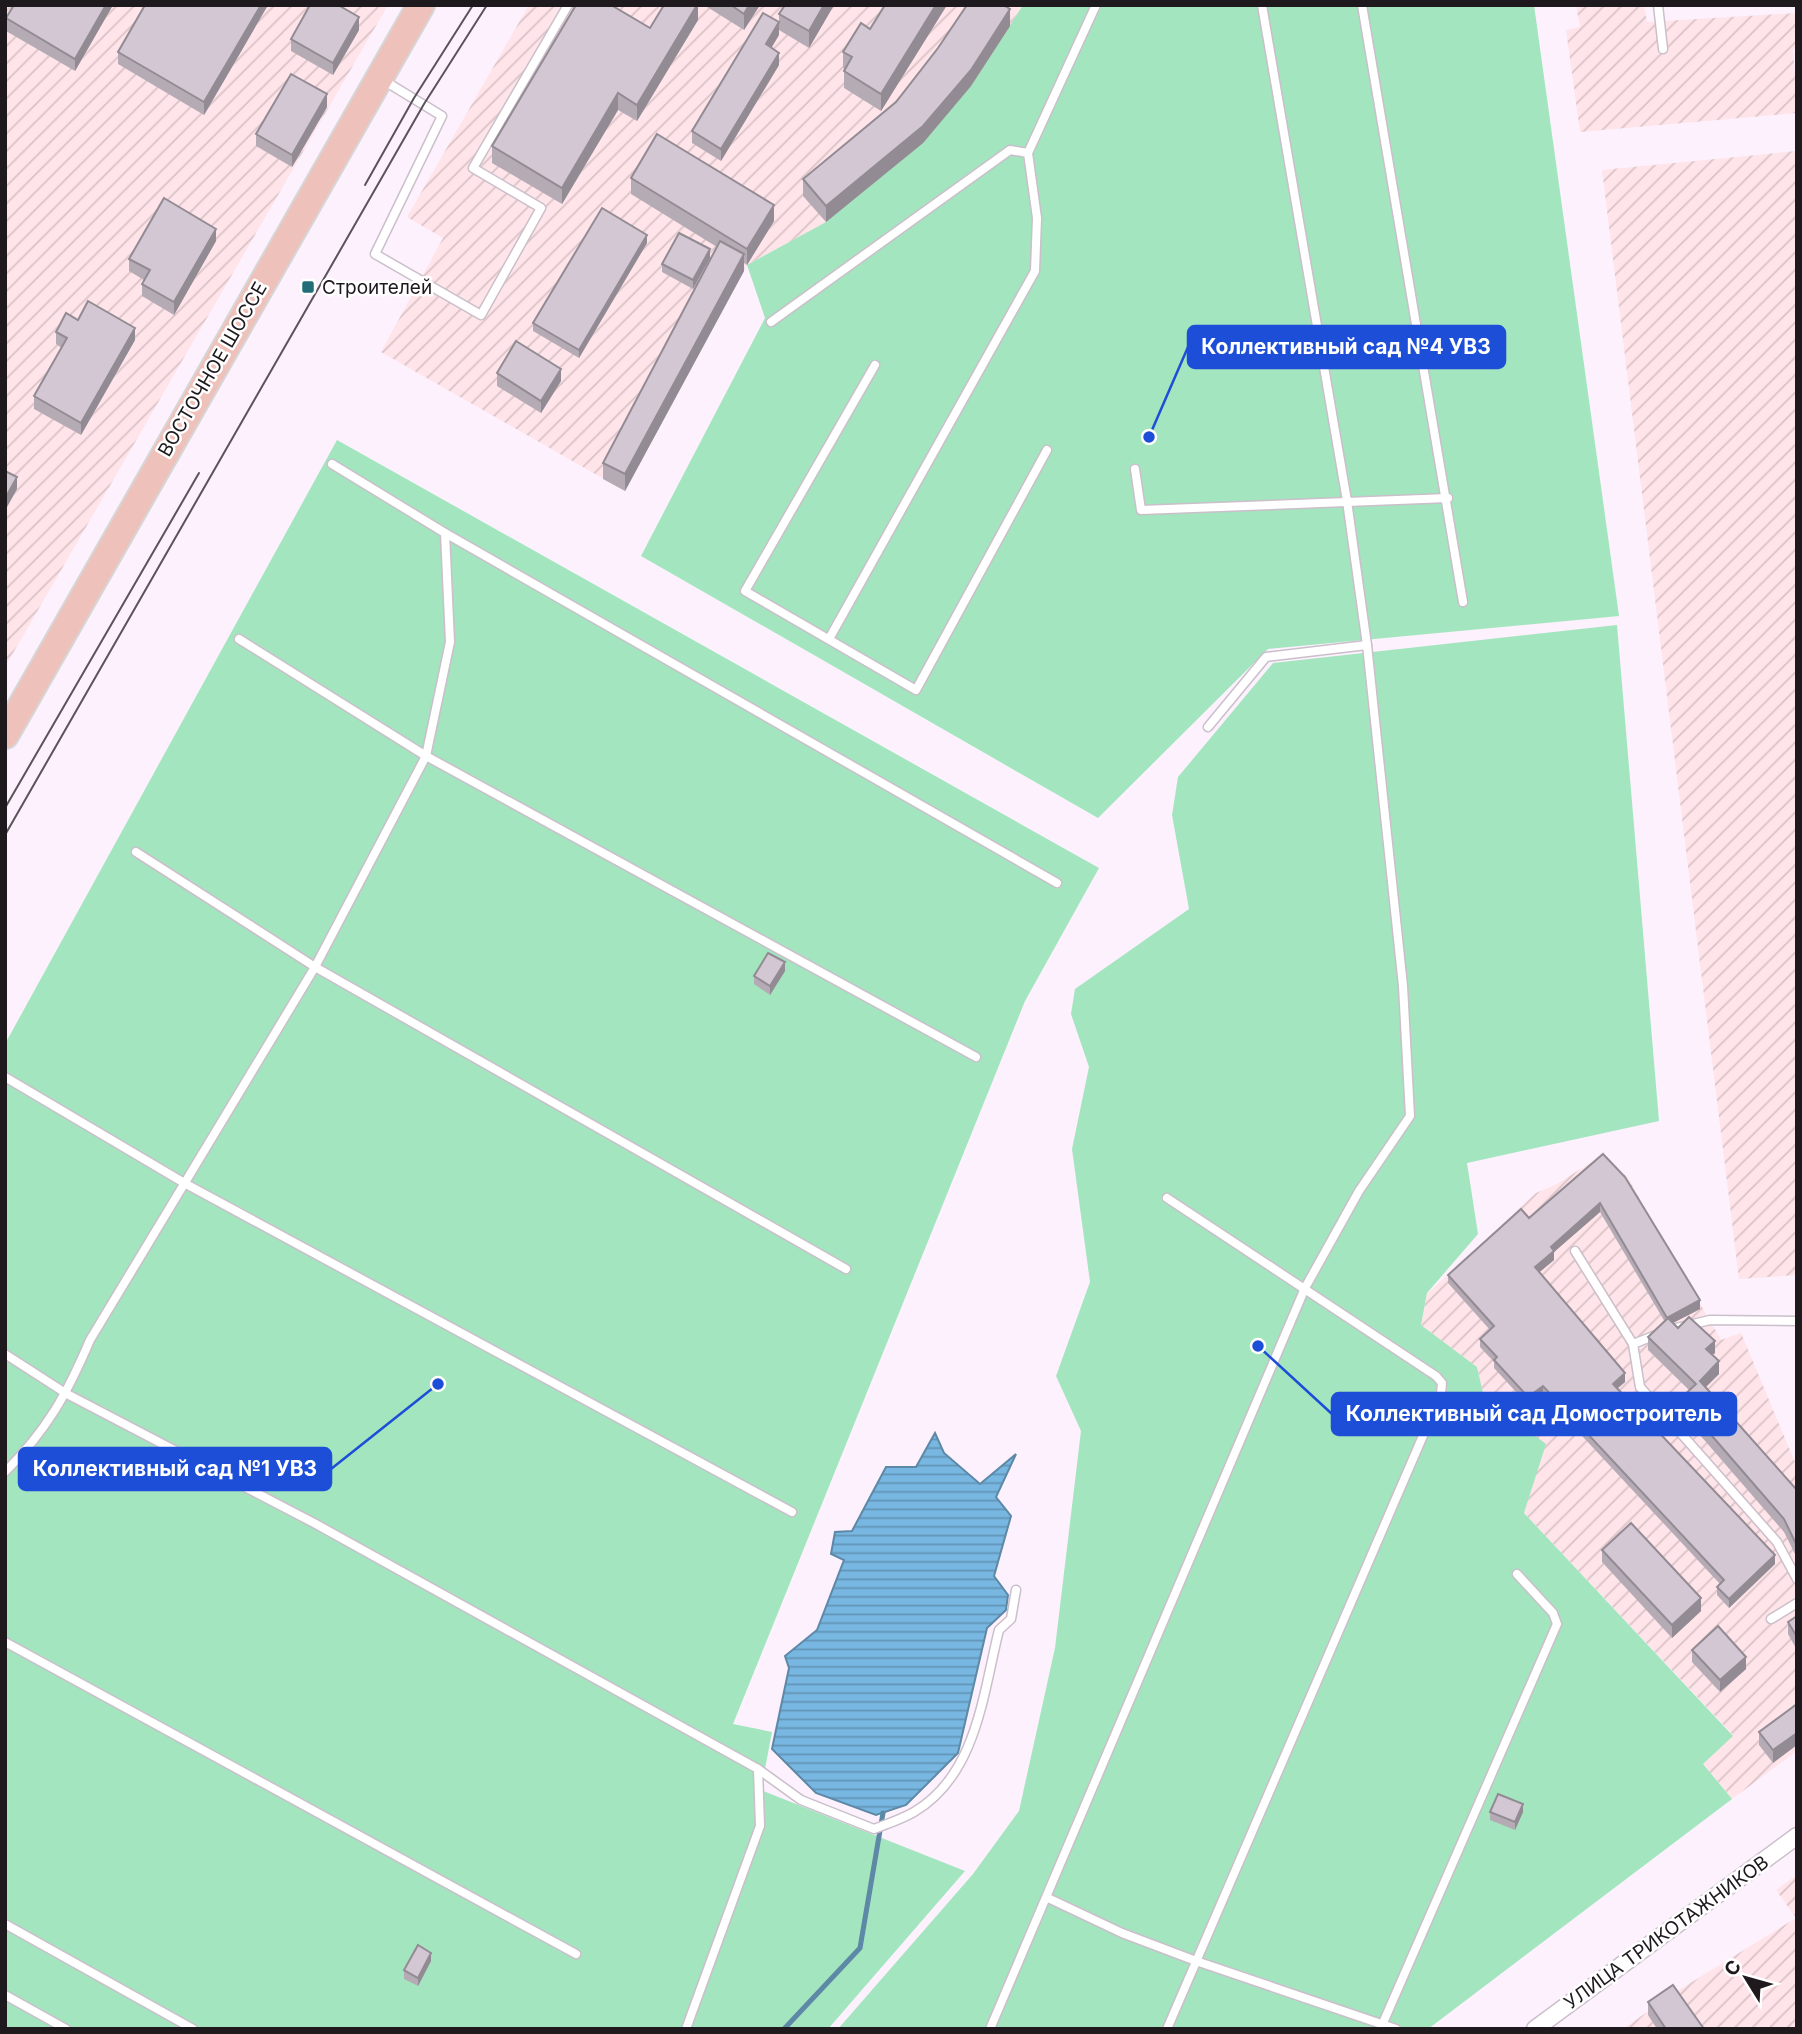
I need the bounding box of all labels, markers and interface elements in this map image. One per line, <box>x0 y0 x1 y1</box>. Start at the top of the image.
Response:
place label: Строителей <box>322 276 432 299</box>
street label: ВОСТОЧНОЕ ШОССЕ <box>153 278 272 461</box>
marker: Строителей <box>300 279 316 295</box>
callout: Коллективный сад №4 УВЗ <box>1188 326 1505 368</box>
text: Коллективный сад №4 УВЗ <box>1201 334 1491 359</box>
callout: Коллективный сад Домостроитель <box>1332 1393 1736 1435</box>
text: Коллективный сад Домостроитель <box>1346 1401 1722 1426</box>
callout: Коллективный сад №1 УВЗ <box>19 1448 331 1490</box>
text: Коллективный сад №1 УВЗ <box>33 1456 317 1481</box>
street label: УЛИЦА ТРИКОТАЖНИКОВ <box>1560 1851 1773 2014</box>
north arrow <box>1711 1943 1781 2013</box>
text: С <box>1719 1956 1746 1981</box>

